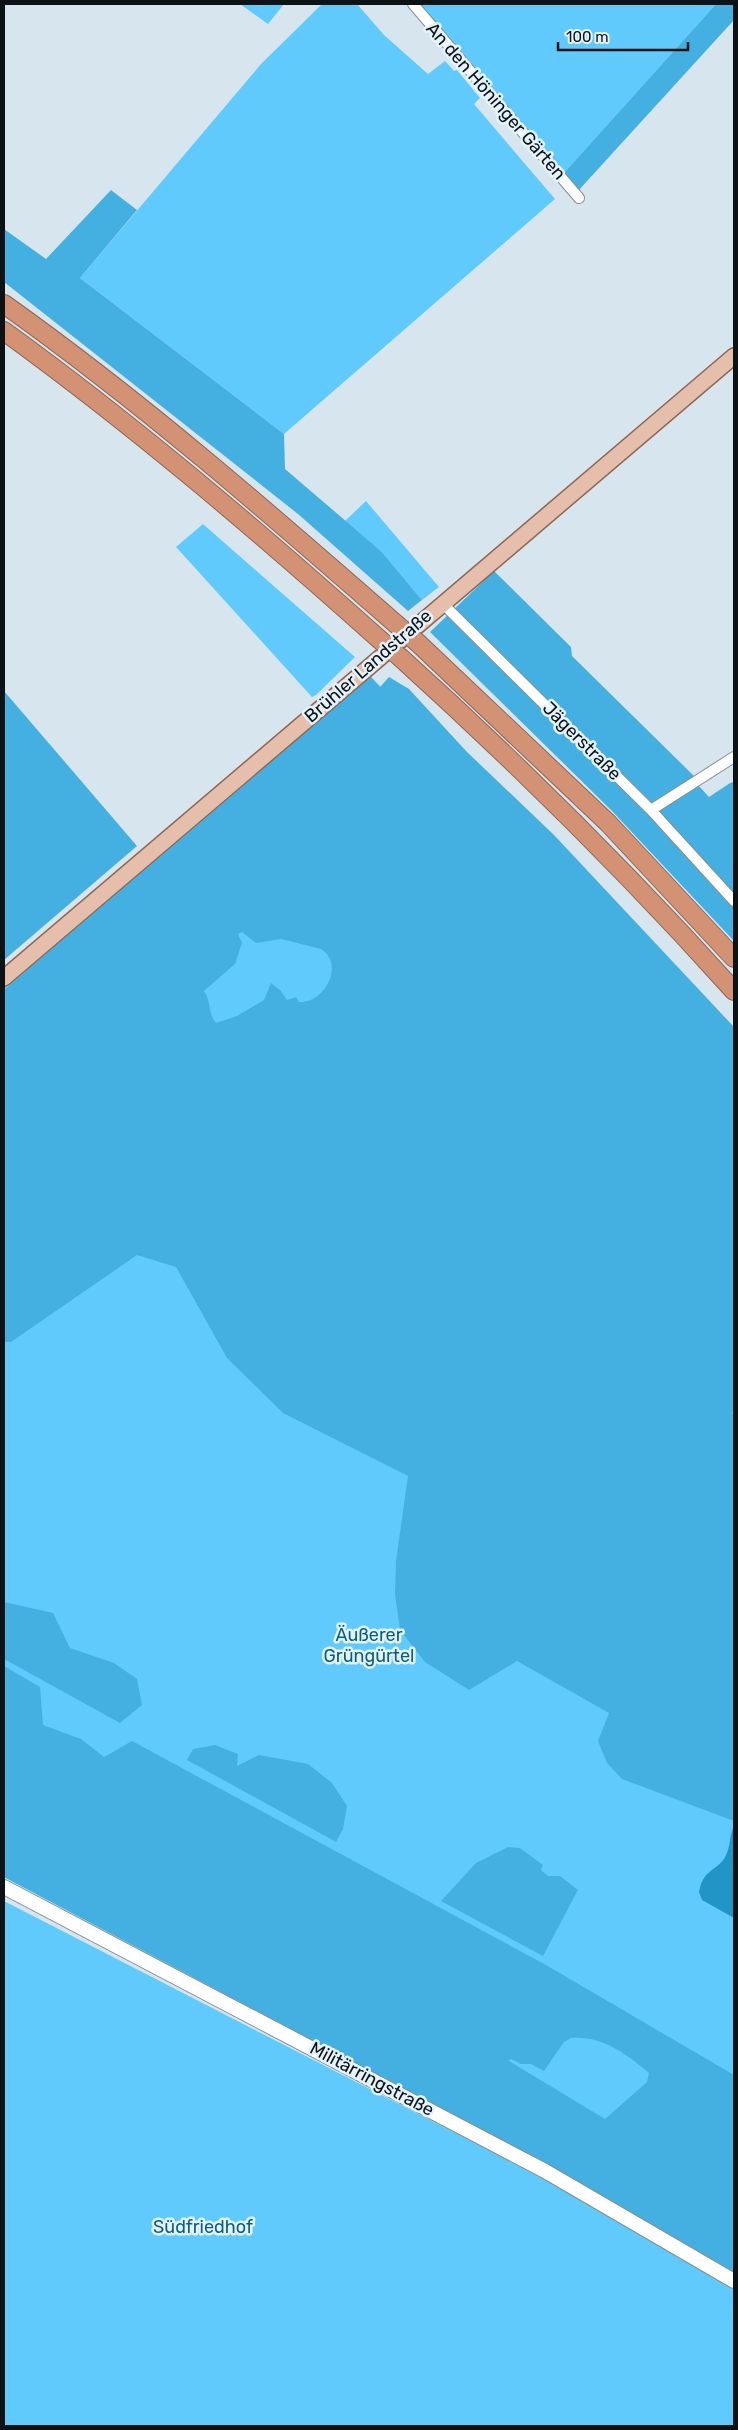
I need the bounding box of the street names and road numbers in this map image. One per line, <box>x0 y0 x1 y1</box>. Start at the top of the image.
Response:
street label: An den Höninger Gärten <box>422 18 570 184</box>
street label: Brühler Landstraße <box>300 605 436 727</box>
street label: Jägerstraße <box>538 697 626 785</box>
street label: Militärringstraße <box>306 2037 438 2121</box>

